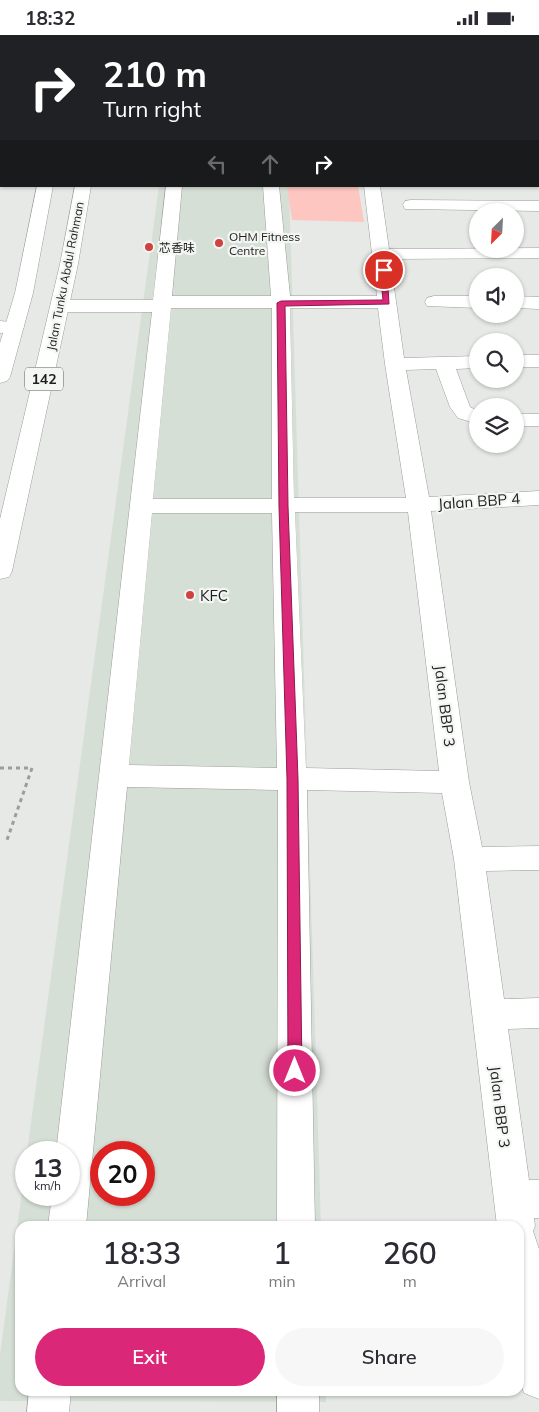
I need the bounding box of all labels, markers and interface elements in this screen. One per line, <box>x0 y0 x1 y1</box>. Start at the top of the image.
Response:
text: 18:32 <box>25 6 75 30</box>
text: 210 m <box>103 52 207 96</box>
icon: right <box>20 55 85 120</box>
text: Turn right <box>103 95 201 123</box>
icon: left <box>203 150 231 178</box>
icon: ahead <box>256 150 284 178</box>
icon: right <box>309 150 337 178</box>
street label: Jalan Tunku Abdul Rahman <box>43 200 87 352</box>
north arrow <box>469 203 524 257</box>
map controls <box>469 203 524 453</box>
place label: OHM Fitness Centre <box>229 229 300 258</box>
marker: OHM Fitness Centre <box>213 237 225 249</box>
place label: 芯香味 <box>159 240 195 255</box>
marker: 芯香味 <box>143 241 155 253</box>
pin <box>363 249 405 291</box>
icon: arrive <box>370 256 398 284</box>
button: sound <box>469 268 524 323</box>
button: search <box>469 333 524 388</box>
road number: 142 <box>25 367 63 391</box>
button: layers <box>469 398 524 453</box>
street label: Jalan BBP 4 <box>437 489 521 513</box>
place label: KFC <box>200 586 228 605</box>
marker: KFC <box>184 589 196 601</box>
street label: Jalan BBP 3 <box>431 664 459 748</box>
position arrow <box>268 1044 320 1096</box>
street label: Jalan BBP 3 <box>486 1065 514 1149</box>
speed limit sign: 20 <box>90 1141 155 1206</box>
text: 13 <box>32 1152 63 1183</box>
text: km/h <box>34 1178 61 1193</box>
text: 18:33 <box>102 1234 181 1272</box>
text: 1 <box>273 1234 291 1272</box>
text: 260 <box>383 1234 437 1272</box>
text: Arrival <box>117 1271 166 1291</box>
text: min <box>268 1271 296 1291</box>
text: m <box>403 1271 417 1291</box>
button: Exit <box>35 1328 265 1386</box>
button: Share <box>275 1328 504 1386</box>

